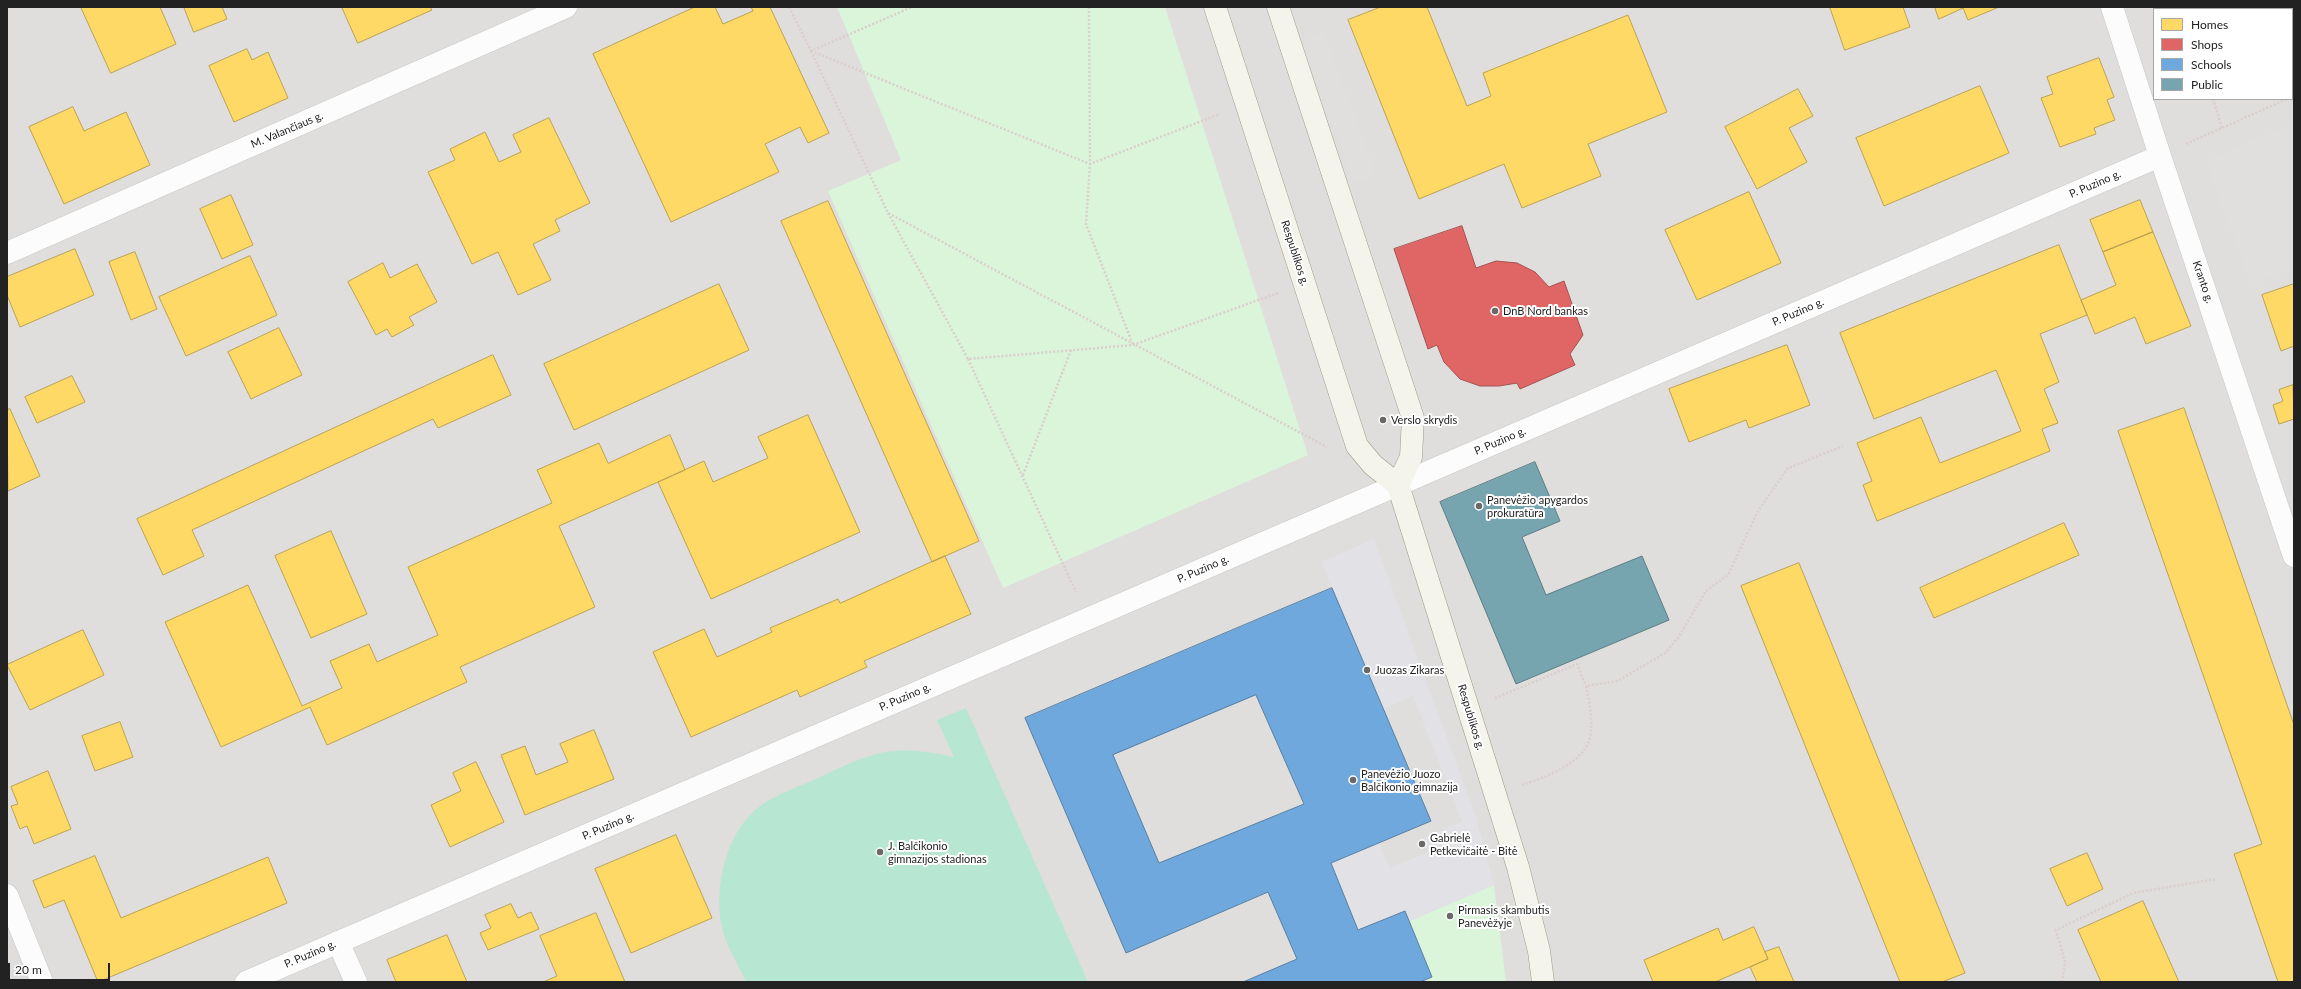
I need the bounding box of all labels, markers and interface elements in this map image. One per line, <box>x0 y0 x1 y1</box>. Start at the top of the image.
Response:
legend <box>2153 8 2293 100</box>
text: Homes <box>2191 17 2228 32</box>
text: Shops <box>2191 37 2223 52</box>
text: Schools <box>2191 57 2232 72</box>
text: Public <box>2191 77 2223 92</box>
street label: M. Valančiaus g. <box>249 109 325 151</box>
street label: P. Puzino g. <box>2067 167 2123 201</box>
street label: Respublikos g. <box>1278 219 1312 287</box>
street label: Kranto g. <box>2190 259 2216 305</box>
street label: P. Puzino g. <box>1770 295 1826 329</box>
place label: DnB Nord bankas <box>1503 304 1588 318</box>
marker: DnB Nord bankas <box>1490 306 1500 316</box>
place label: Verslo skrydis <box>1391 413 1457 427</box>
marker: Verslo skrydis <box>1378 415 1388 425</box>
street label: P. Puzino g. <box>1472 424 1528 458</box>
place label: Panevėžio apygardos prokuratūra <box>1487 493 1588 519</box>
marker: Panevėžio apygardos prokuratūra <box>1474 501 1484 511</box>
street label: P. Puzino g. <box>1175 552 1231 586</box>
place label: Juozas Zikaras <box>1375 663 1444 677</box>
marker: Juozas Zikaras <box>1362 665 1372 675</box>
street label: P. Puzino g. <box>877 680 933 714</box>
street label: Respublikos g. <box>1455 682 1487 752</box>
place label: Panevėžio Juozo Balčikonio gimnazija <box>1361 767 1458 793</box>
marker: Panevėžio Juozo Balčikonio gimnazija <box>1348 775 1358 785</box>
street label: P. Puzino g. <box>580 809 636 843</box>
place label: Gabrielė Petkevičaitė - Bitė <box>1430 831 1517 857</box>
place label: J. Balčikonio gimnazijos stadionas <box>888 839 987 865</box>
marker: Gabrielė Petkevičaitė - Bitė <box>1417 839 1427 849</box>
marker: J. Balčikonio gimnazijos stadionas <box>875 847 885 857</box>
place label: Pirmasis skambutis Panevėžyje <box>1458 903 1549 929</box>
marker: Pirmasis skambutis Panevėžyje <box>1445 911 1455 921</box>
street label: P. Puzino g. <box>282 937 338 971</box>
scale bar <box>10 955 112 981</box>
text: 20 m <box>15 962 42 977</box>

